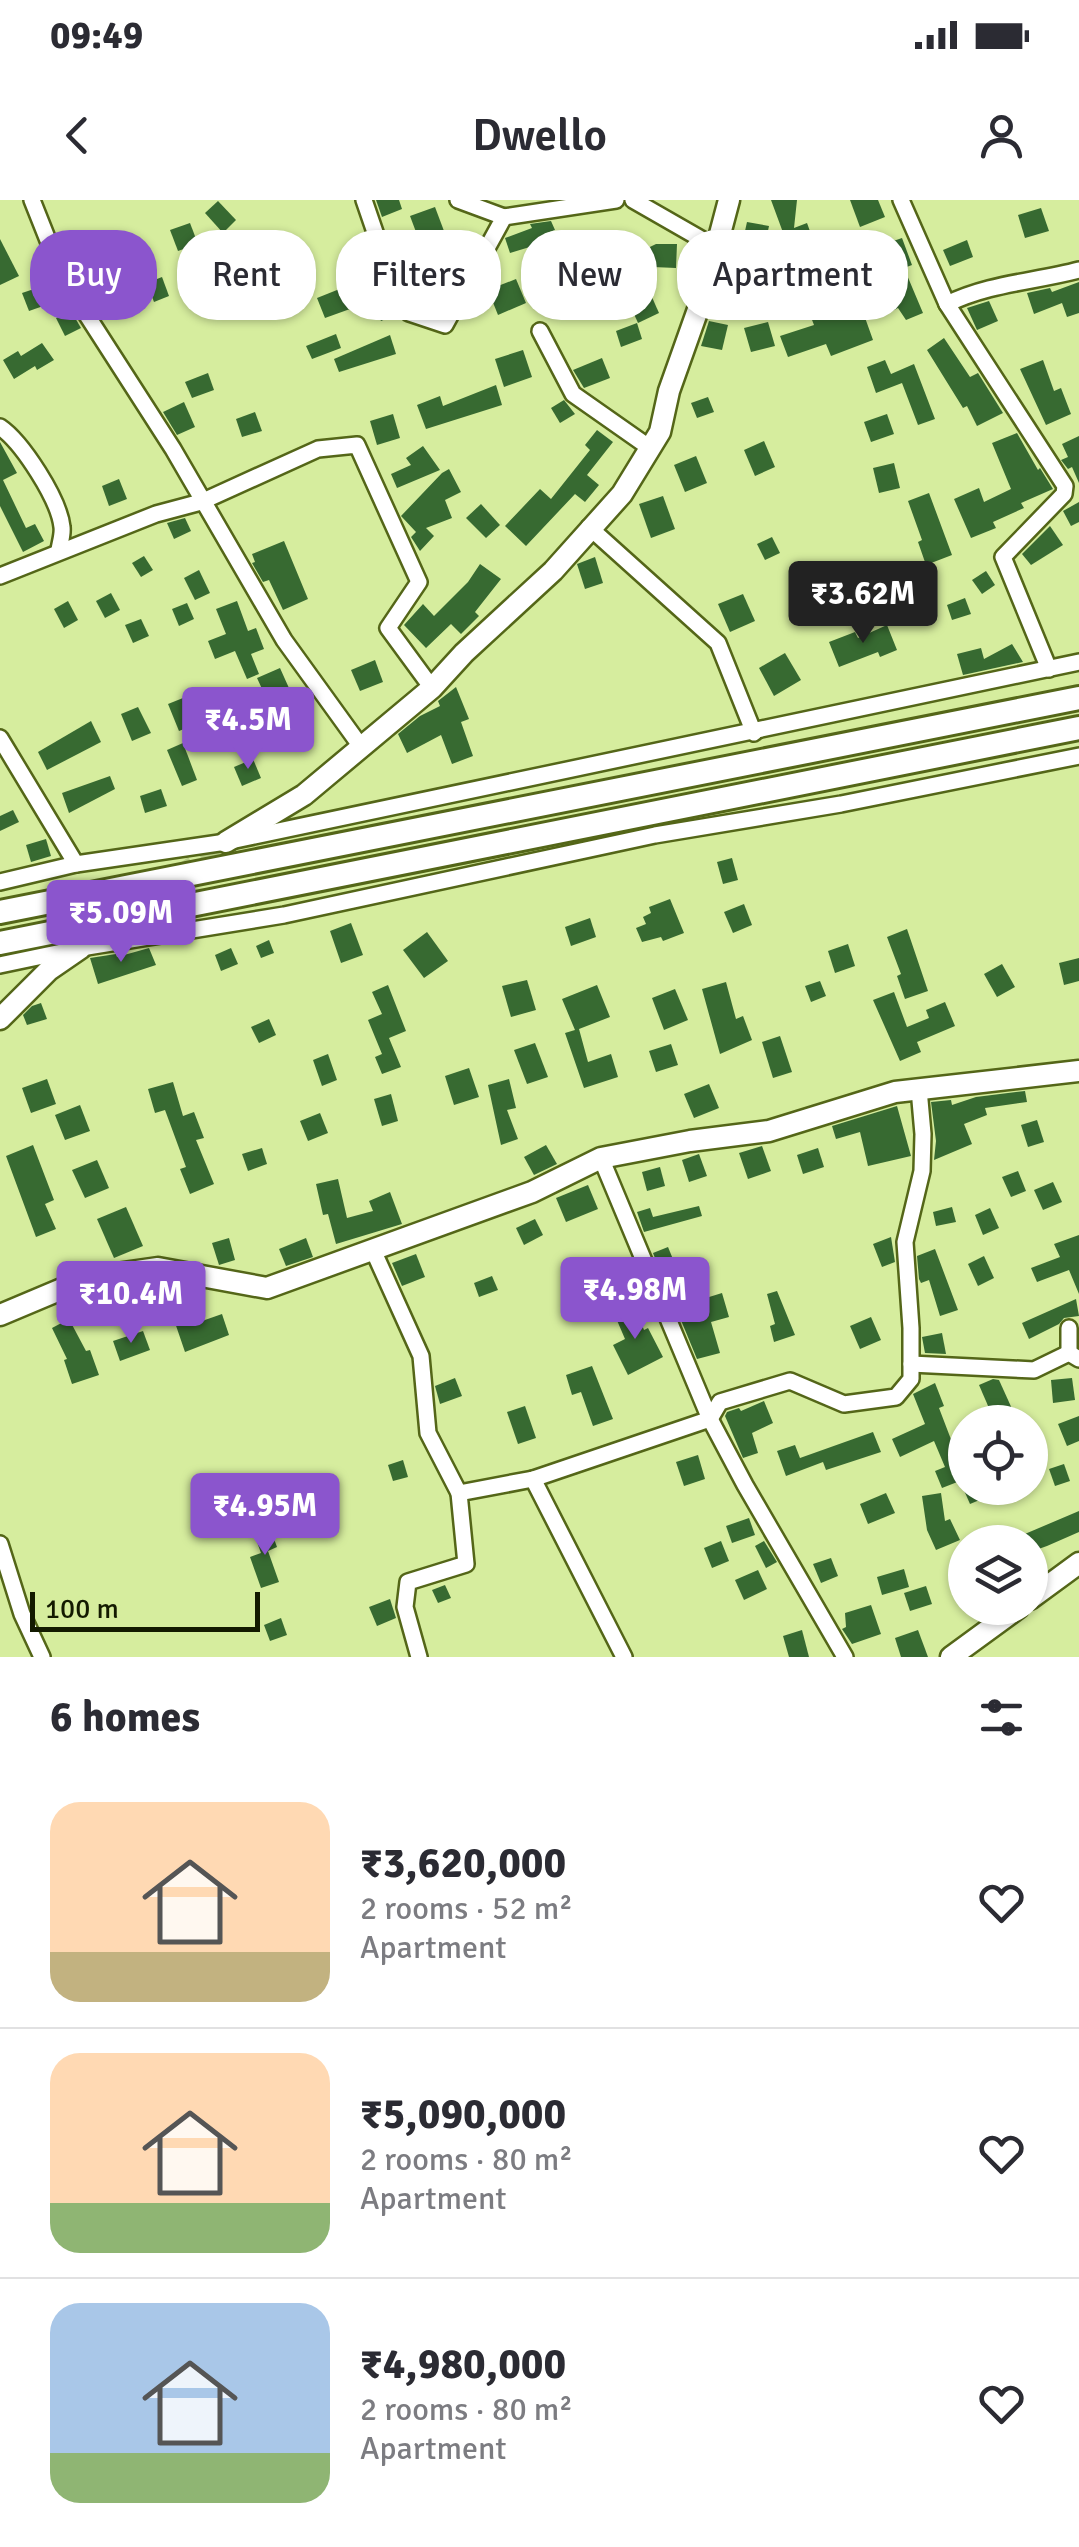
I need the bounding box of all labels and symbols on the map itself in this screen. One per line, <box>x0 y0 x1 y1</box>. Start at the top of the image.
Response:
pin: ₹3.62M <box>782 561 944 646</box>
pin: ₹4.5M <box>178 687 318 772</box>
pin: ₹5.09M <box>40 880 202 965</box>
pin: ₹4.98M <box>554 1257 716 1342</box>
pin: ₹10.4M <box>50 1261 212 1346</box>
pin: ₹4.95M <box>184 1473 346 1558</box>
scale bar <box>30 1587 260 1632</box>

